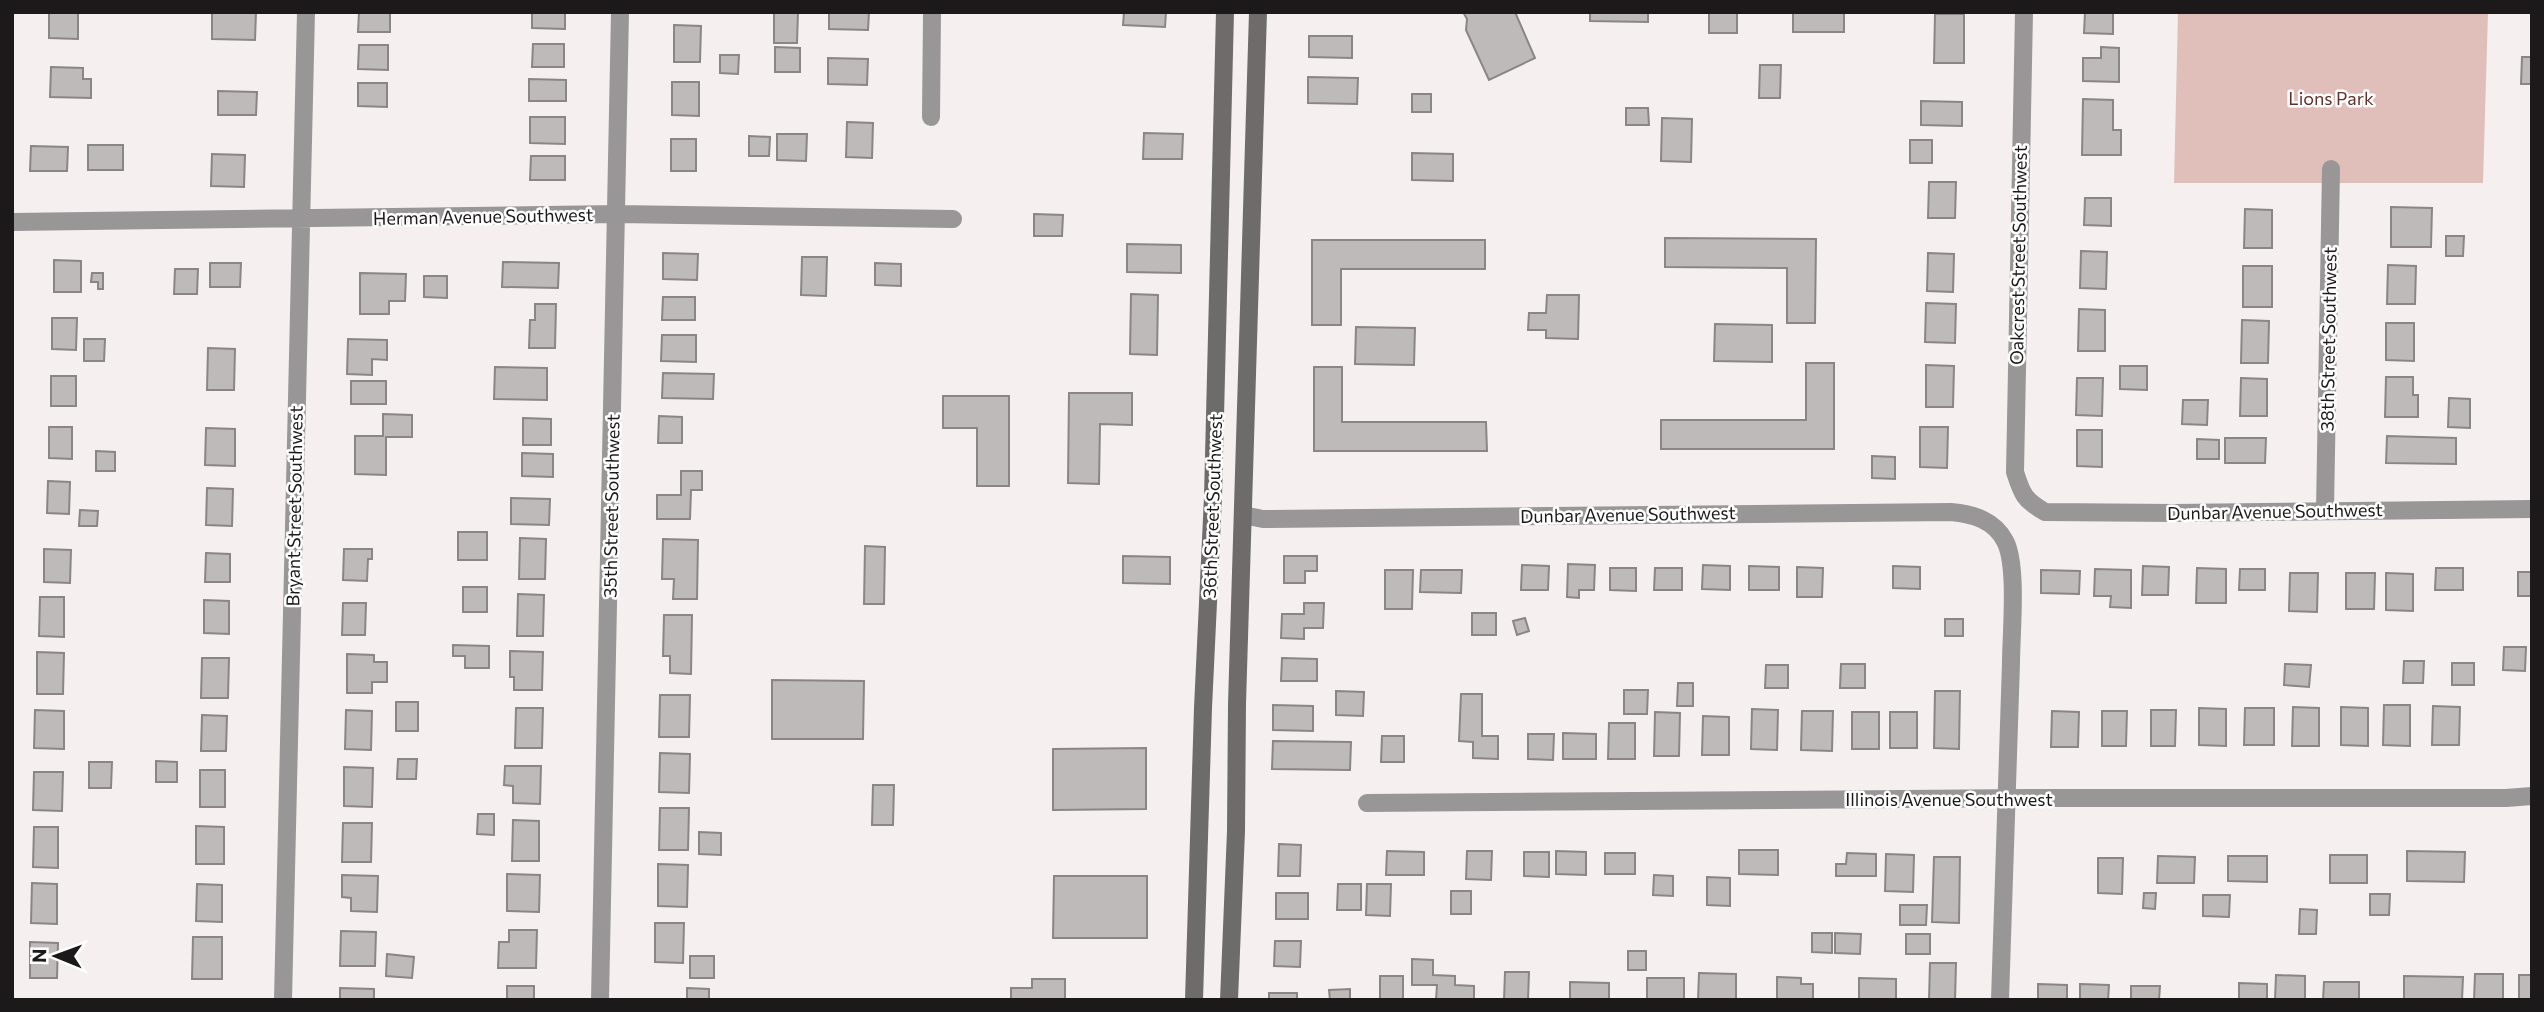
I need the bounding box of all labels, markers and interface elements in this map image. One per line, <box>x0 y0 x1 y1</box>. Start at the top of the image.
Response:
park label: Lions Park <box>2288 87 2374 109</box>
street label: Oakcrest Street Southwest <box>2005 145 2031 365</box>
street label: Herman Avenue Southwest <box>373 203 593 229</box>
street label: 38th Street Southwest <box>2315 247 2341 431</box>
street label: Bryant Street Southwest <box>281 405 307 607</box>
street label: 36th Street Southwest <box>1198 413 1226 599</box>
street label: 35th Street Southwest <box>598 414 624 598</box>
street label: Dunbar Avenue Southwest <box>2167 498 2383 524</box>
street label: Dunbar Avenue Southwest <box>1520 501 1736 527</box>
street label: Illinois Avenue Southwest <box>1845 788 2053 810</box>
north arrow <box>21 921 91 991</box>
text: N <box>27 948 50 963</box>

